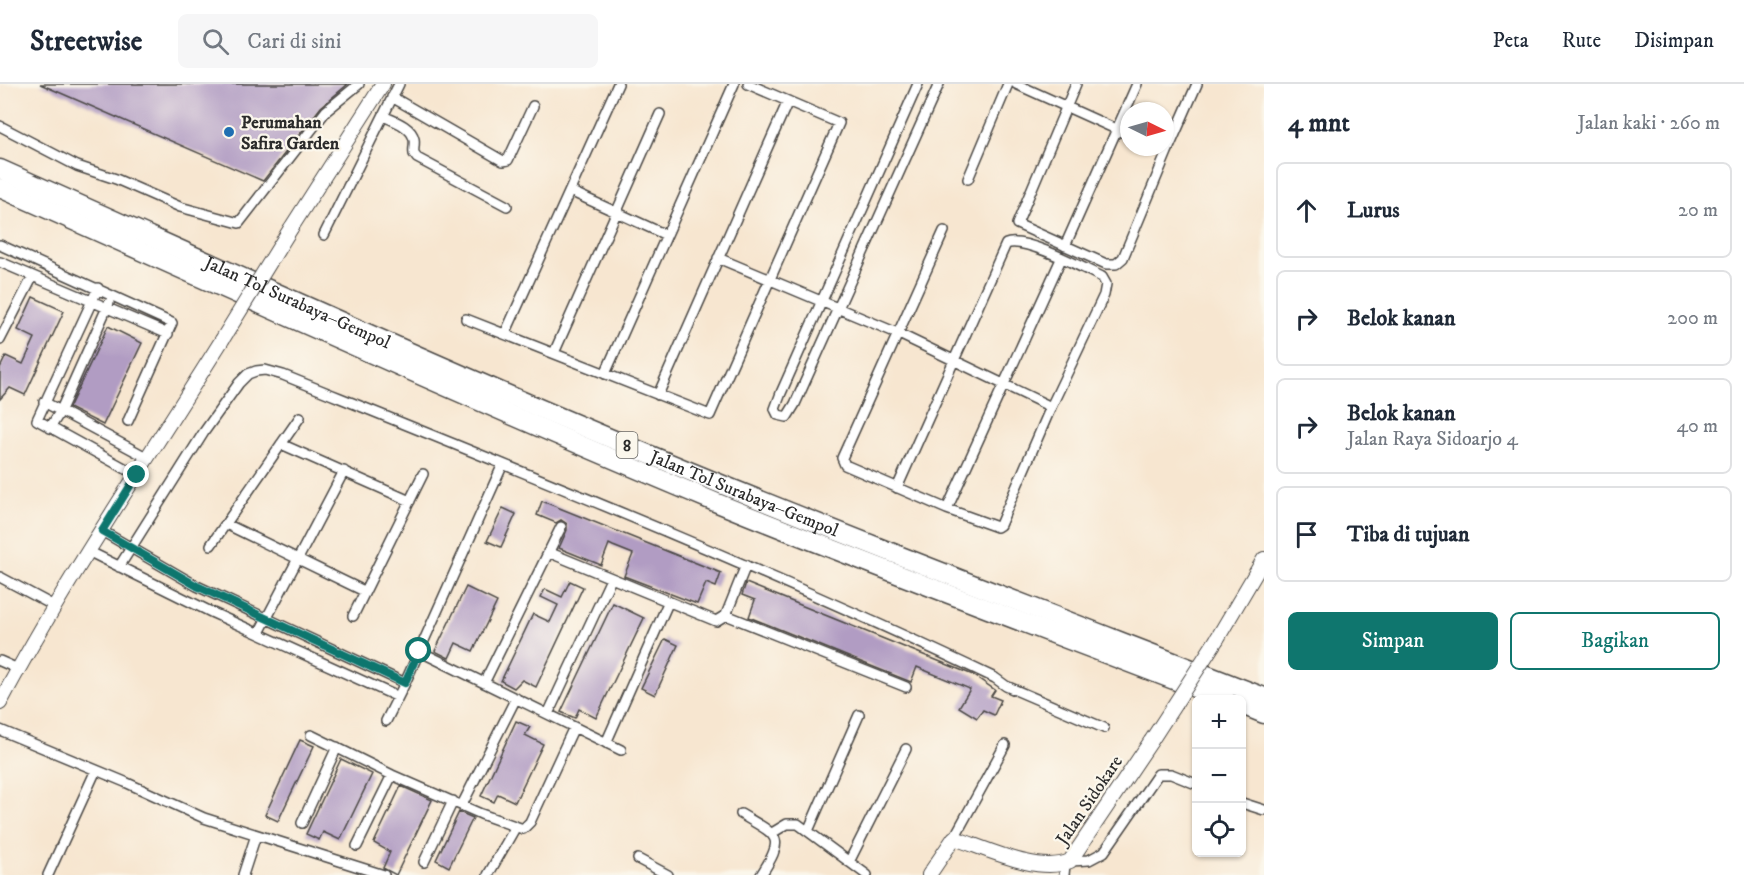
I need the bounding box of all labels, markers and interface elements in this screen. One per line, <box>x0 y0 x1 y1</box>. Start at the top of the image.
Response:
search box <box>178 14 598 68</box>
text: Streetwise <box>30 24 142 59</box>
icon: search <box>199 25 232 58</box>
text: Cari di sini <box>247 28 341 55</box>
text: Peta <box>1493 28 1529 54</box>
text: Rute <box>1562 28 1601 54</box>
text: Disimpan <box>1634 28 1714 54</box>
north arrow <box>1120 102 1174 156</box>
text: 4 mnt <box>1288 107 1350 140</box>
text: Jalan kaki · 260 m <box>1578 111 1720 136</box>
place label: Perumahan Safira Garden <box>241 112 340 155</box>
marker: Perumahan Safira Garden <box>222 125 236 139</box>
icon: ahead <box>1290 194 1323 227</box>
text: Lurus <box>1347 197 1400 224</box>
text: 20 m <box>1678 198 1718 223</box>
street label: Jalan Tol Surabaya–Gempol <box>199 251 394 354</box>
icon: right <box>1290 302 1323 335</box>
text: Belok kanan <box>1347 305 1455 332</box>
text: 200 m <box>1667 306 1718 331</box>
text: Belok kanan <box>1347 400 1455 427</box>
icon: right <box>1290 410 1323 443</box>
text: 40 m <box>1676 414 1718 439</box>
text: Jalan Raya Sidoarjo 4 <box>1347 427 1518 452</box>
road number: 8 <box>616 432 638 458</box>
street label: Jalan Tol Surabaya–Gempol <box>645 445 842 543</box>
route end <box>123 461 149 487</box>
icon: arrive <box>1290 518 1323 551</box>
text: Tiba di tujuan <box>1347 521 1469 548</box>
button: Simpan <box>1288 612 1498 670</box>
button: Bagikan <box>1510 612 1720 670</box>
route start <box>405 637 431 663</box>
map controls <box>1192 695 1246 857</box>
button: + <box>1192 695 1246 749</box>
button: − <box>1192 749 1246 803</box>
street label: Jalan Sidokare <box>1051 752 1128 851</box>
button: locate <box>1192 803 1246 857</box>

